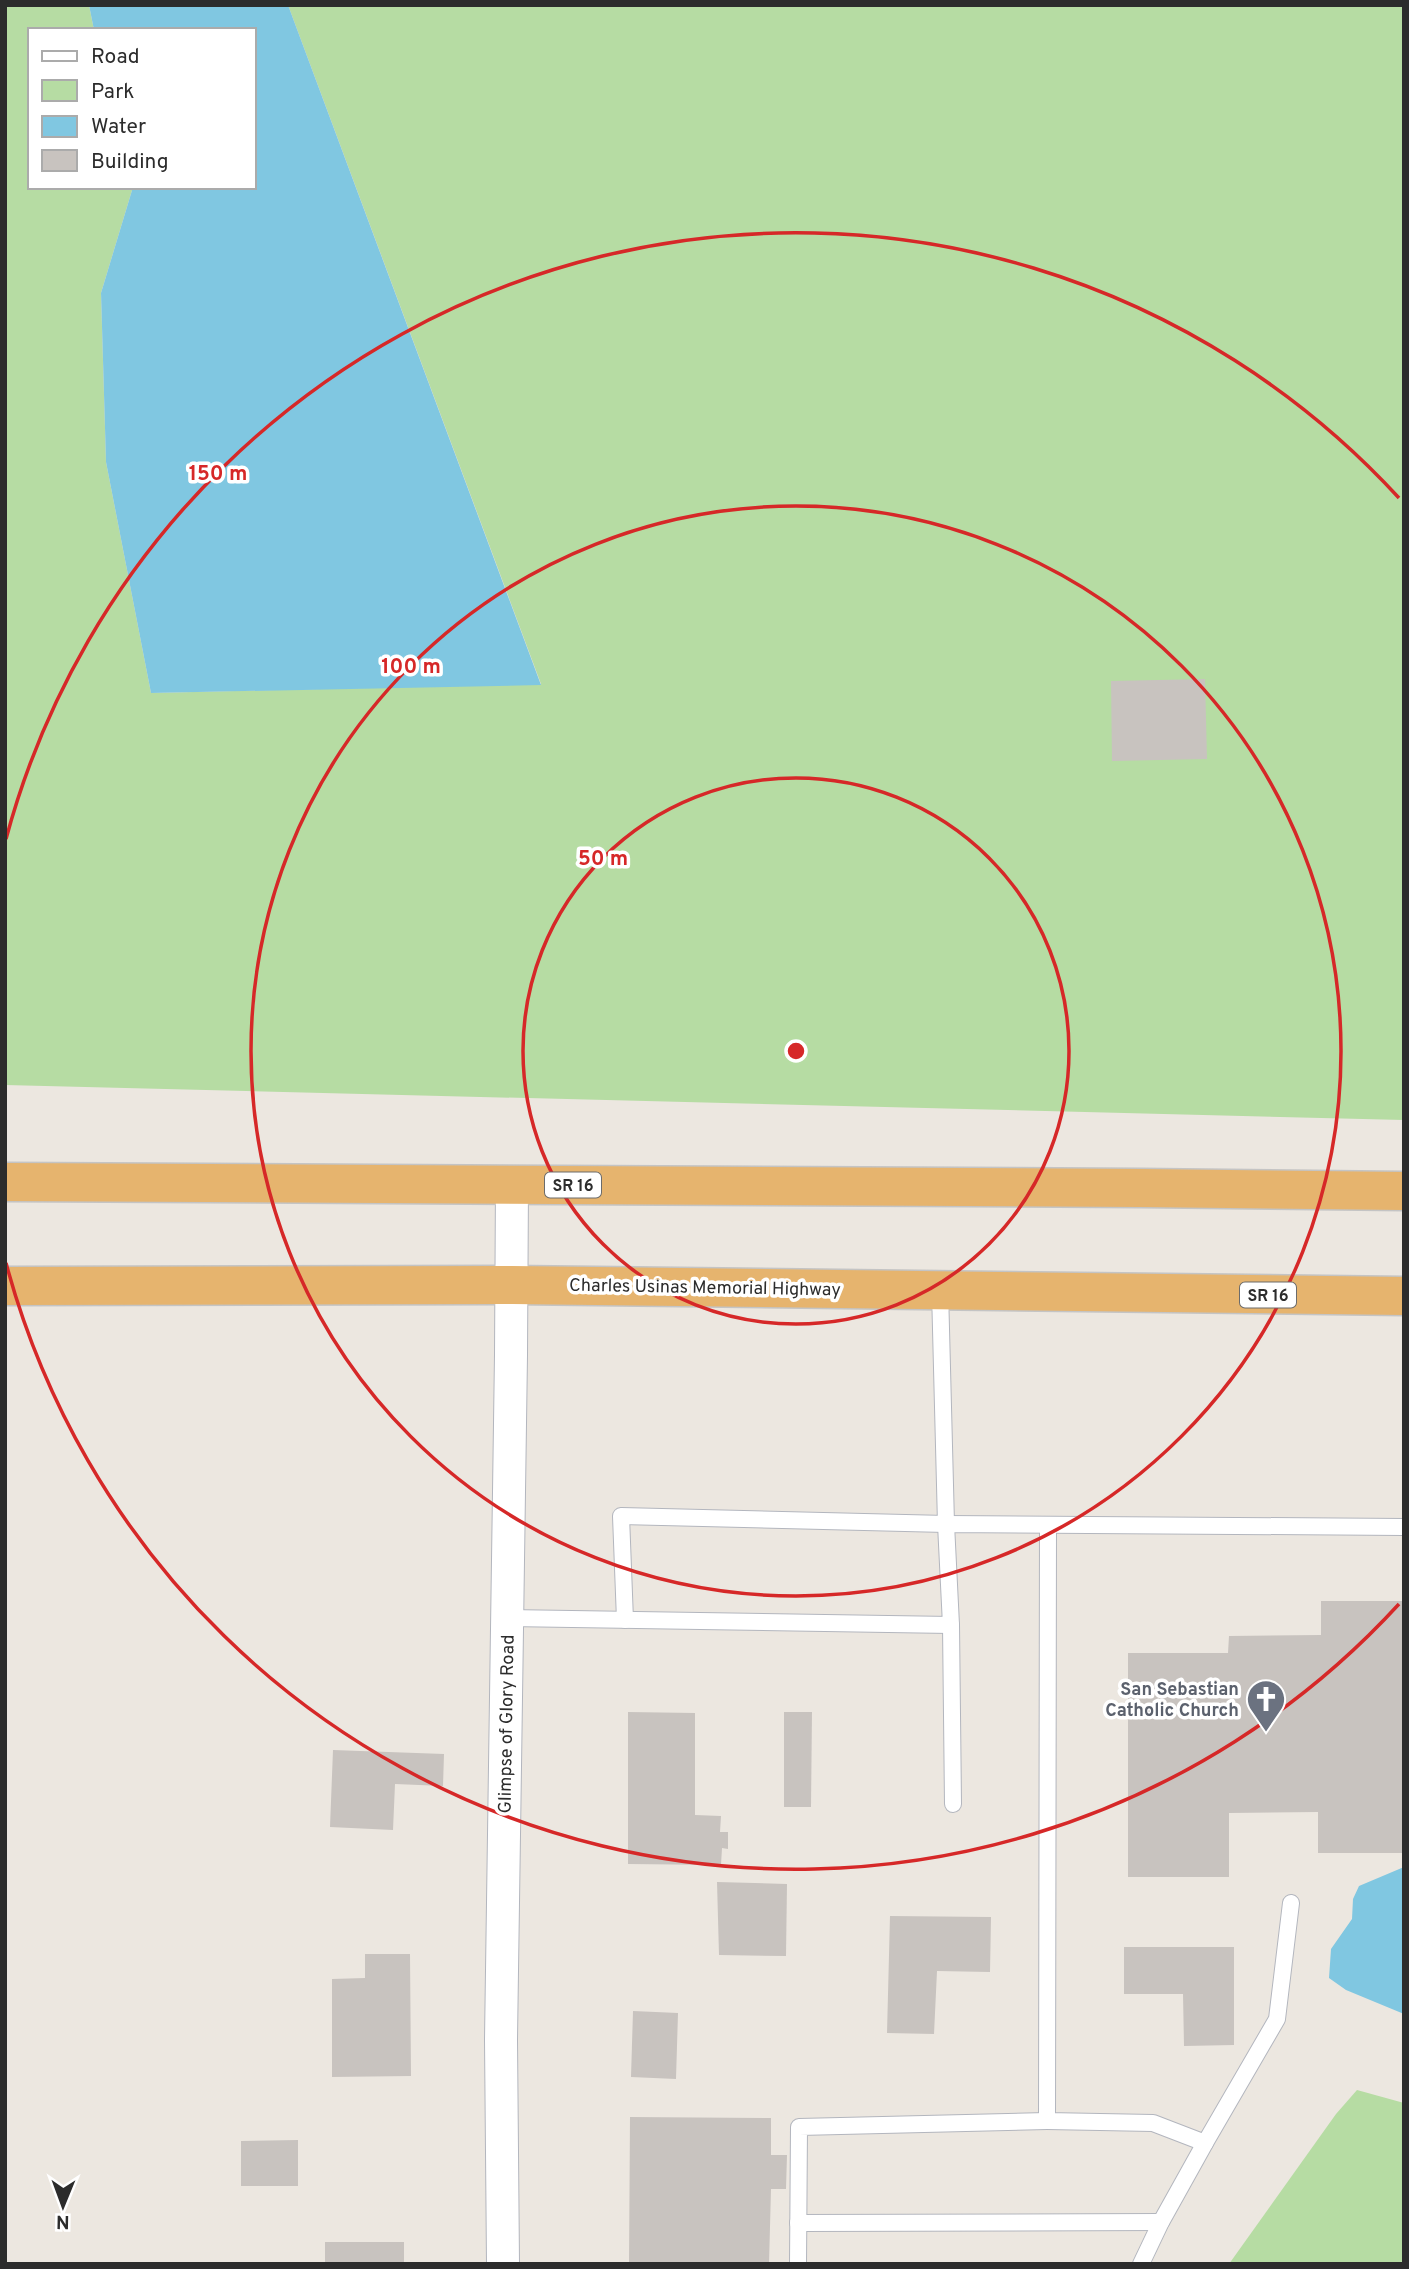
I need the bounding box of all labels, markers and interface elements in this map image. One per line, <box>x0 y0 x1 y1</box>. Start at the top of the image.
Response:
legend <box>28 28 256 189</box>
text: Road <box>91 44 140 71</box>
text: Park <box>91 79 134 106</box>
text: Water <box>91 114 146 141</box>
text: Building <box>91 149 169 176</box>
text: 150 m <box>189 461 247 488</box>
text: 100 m <box>381 654 441 681</box>
text: 50 m <box>578 846 628 873</box>
centre of rings <box>784 1039 808 1063</box>
road number: SR 16 <box>545 1172 601 1198</box>
street label: Charles Usinas Memorial Highway <box>569 1275 841 1302</box>
road number: SR 16 <box>1240 1282 1296 1308</box>
street label: Glimpse of Glory Road <box>494 1634 521 1814</box>
church icon: San Sebastian Catholic Church <box>1245 1678 1287 1733</box>
place label: San Sebastian Catholic Church <box>1105 1679 1239 1723</box>
north arrow <box>28 2171 98 2241</box>
text: N <box>56 2209 70 2233</box>

